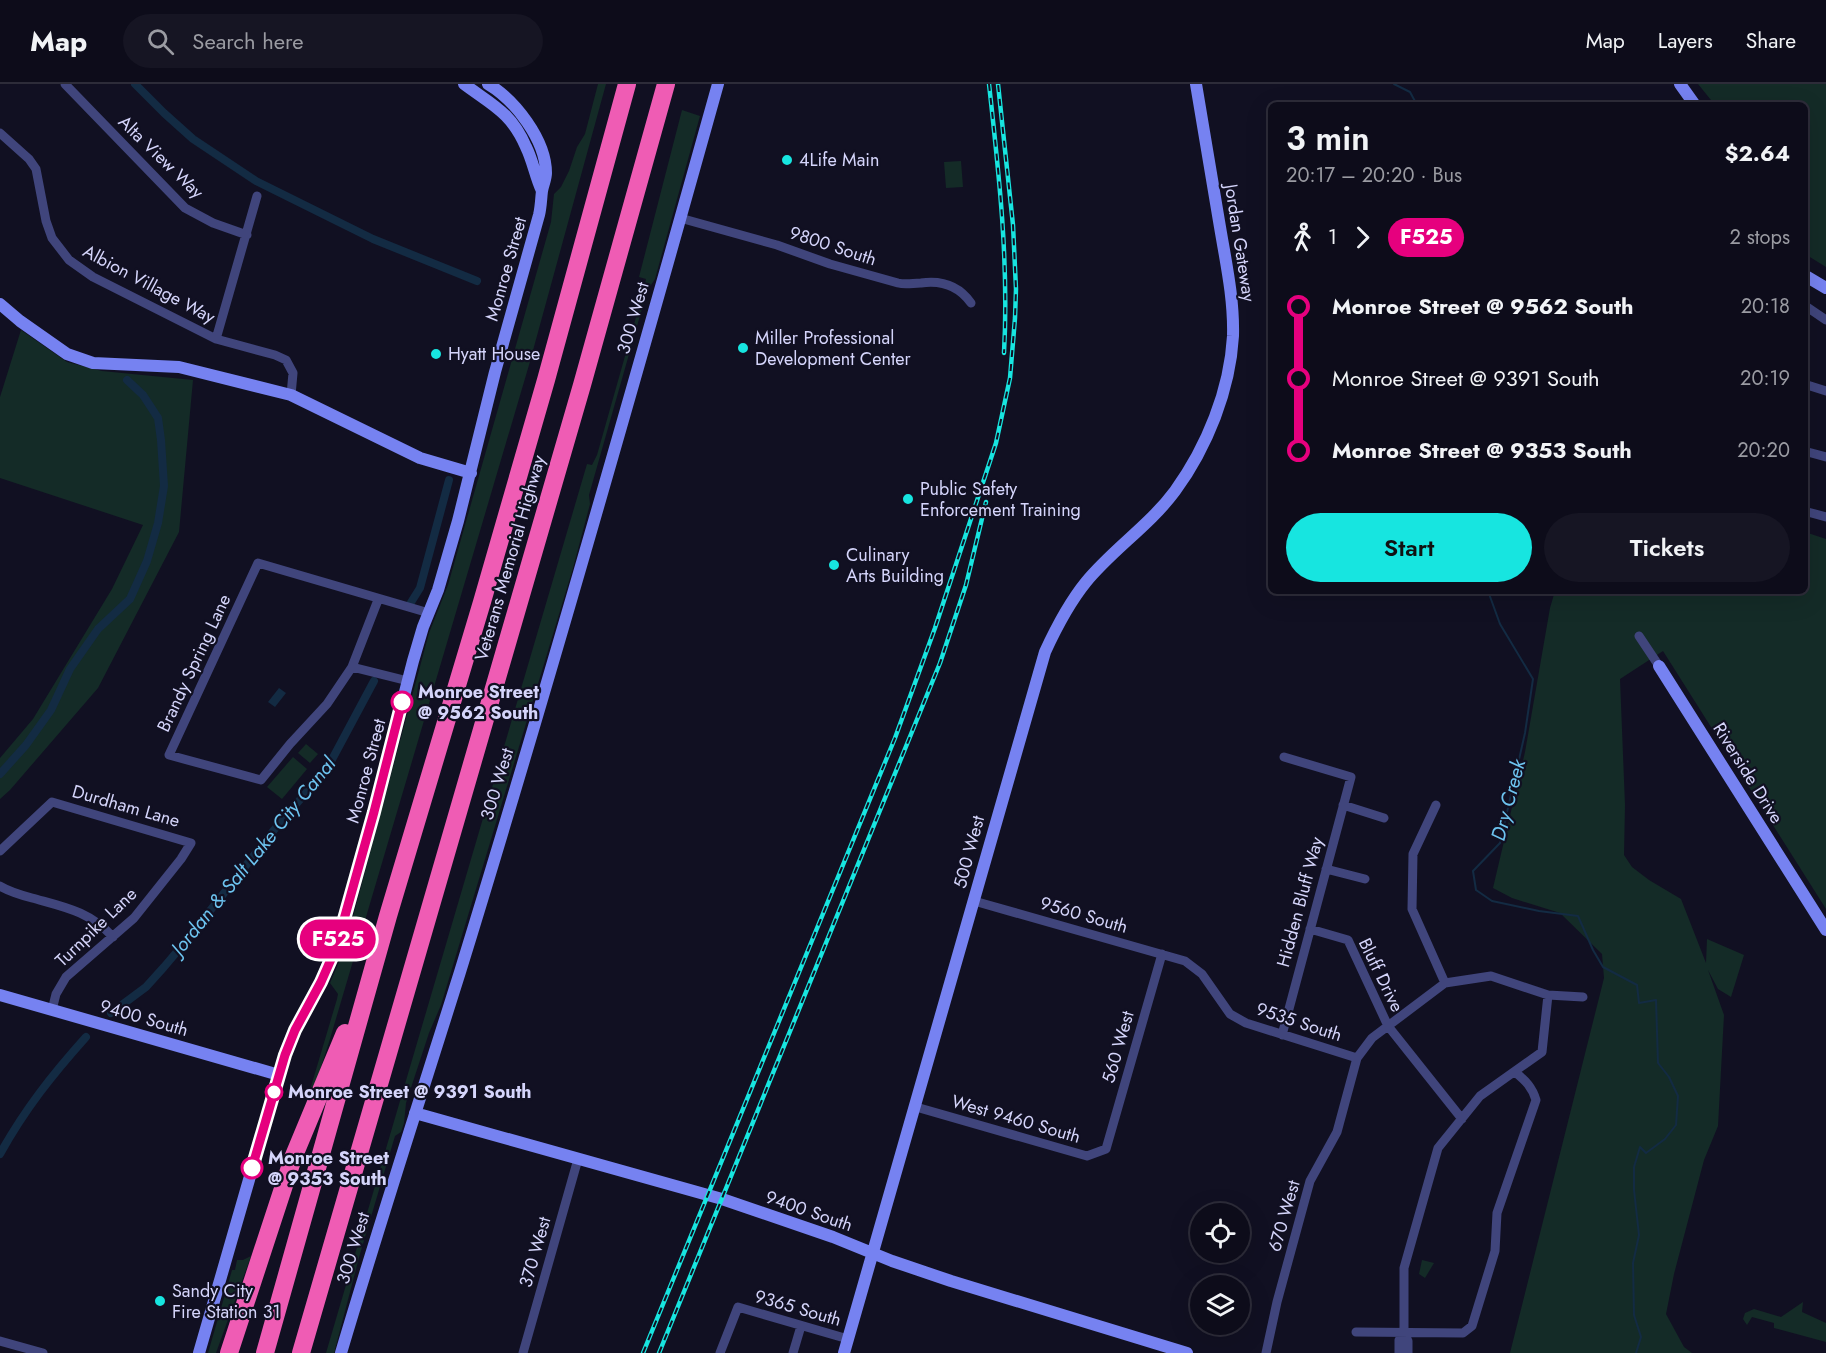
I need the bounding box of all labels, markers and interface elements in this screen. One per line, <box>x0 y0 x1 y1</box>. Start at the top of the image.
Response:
search box <box>123 14 543 68</box>
text: Map <box>30 21 87 62</box>
icon: search <box>144 25 177 58</box>
text: Search here <box>192 25 304 57</box>
text: Map <box>1586 26 1625 56</box>
text: Layers <box>1658 26 1713 56</box>
text: Share <box>1746 26 1796 56</box>
street label: Alta View Way <box>112 109 210 205</box>
text: 3 min <box>1286 115 1370 162</box>
text: $2.64 <box>1725 137 1790 169</box>
place label: 4Life Main <box>799 147 879 173</box>
marker: 4Life Main <box>780 153 794 167</box>
text: 20:17 – 20:20 · Bus <box>1286 161 1462 190</box>
street label: Jordan Gateway <box>1218 180 1262 304</box>
street label: Monroe Street <box>479 213 533 324</box>
street label: 9800 South <box>786 220 880 272</box>
icon: walk <box>1286 221 1319 254</box>
icon: forward <box>1346 221 1379 254</box>
text: F525 <box>1400 222 1452 252</box>
text: 1 <box>1328 223 1337 252</box>
text: 2 stops <box>1729 223 1790 252</box>
street label: Albion Village Way <box>78 238 220 330</box>
street label: 300 West <box>610 278 656 357</box>
text: Monroe Street @ 9562 South <box>1332 290 1634 322</box>
text: 20:18 <box>1741 292 1790 321</box>
place label: Miller Professional Development Center <box>755 325 912 372</box>
place label: Hyatt House <box>448 341 540 367</box>
marker: Miller Professional Development Center <box>736 341 750 355</box>
marker: Hyatt House <box>429 347 443 361</box>
text: Monroe Street @ 9391 South <box>1332 362 1599 394</box>
text: 20:19 <box>1740 364 1790 393</box>
text: Monroe Street @ 9353 South <box>1332 434 1632 466</box>
text: 20:20 <box>1737 436 1790 465</box>
street label: Veterans Memorial Highway <box>468 452 552 664</box>
place label: Public Safety Enforcement Training <box>920 476 1081 523</box>
marker: Public Safety Enforcement Training <box>901 492 915 506</box>
button: Start <box>1286 513 1532 582</box>
button: Tickets <box>1544 513 1790 582</box>
place label: Culinary Arts Building <box>846 542 944 589</box>
marker: Culinary Arts Building <box>827 558 841 572</box>
street label: Brandy Spring Lane <box>151 590 237 736</box>
place label: Monroe Street @ 9562 South <box>418 679 539 726</box>
marker: Monroe Street @ 9562 South <box>391 691 413 713</box>
street label: Monroe Street <box>340 715 393 826</box>
street label: Riverside Drive <box>1707 717 1789 829</box>
street label: 300 West <box>474 744 520 823</box>
water label: Jordan & Salt Lake City Canal <box>162 750 344 965</box>
water label: Dry Creek <box>1484 755 1534 844</box>
street label: Durdham Lane <box>69 778 183 834</box>
street label: 500 West <box>947 812 991 891</box>
street label: Hidden Bluff Way <box>1270 834 1330 970</box>
street label: Turnpike Lane <box>49 881 143 973</box>
street label: 9560 South <box>1037 890 1131 940</box>
line badge: F525 <box>296 920 380 958</box>
text: F525 <box>312 924 364 954</box>
street label: Bluff Drive <box>1352 934 1410 1016</box>
street label: 9400 South <box>97 993 191 1043</box>
street label: 9535 South <box>1253 996 1345 1048</box>
street label: 560 West <box>1095 1007 1141 1086</box>
place label: Monroe Street @ 9391 South <box>288 1079 532 1105</box>
marker: Monroe Street @ 9391 South <box>265 1083 283 1101</box>
street label: West 9460 South <box>949 1088 1083 1150</box>
place label: Monroe Street @ 9353 South <box>268 1145 389 1192</box>
marker: Monroe Street @ 9353 South <box>241 1157 263 1179</box>
street label: 670 West <box>1261 1177 1307 1255</box>
street label: 9400 South <box>762 1184 856 1238</box>
map controls <box>1190 1203 1250 1335</box>
button: locate <box>1190 1203 1250 1263</box>
street label: 300 West <box>330 1208 376 1287</box>
street label: 370 West <box>513 1213 558 1290</box>
button: layers <box>1190 1275 1250 1335</box>
place label: Sandy City Fire Station 31 <box>172 1278 281 1325</box>
street label: 9365 South <box>752 1283 844 1333</box>
marker: Sandy City Fire Station 31 <box>153 1294 167 1308</box>

